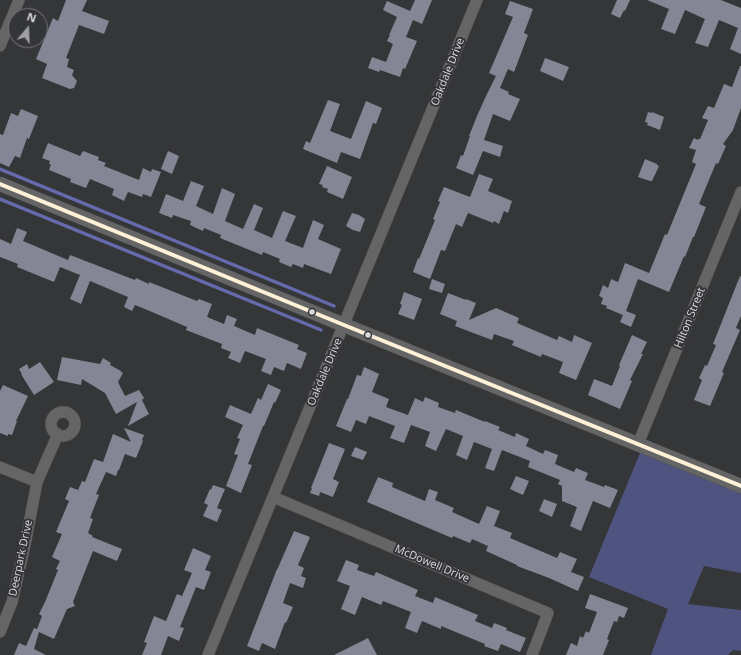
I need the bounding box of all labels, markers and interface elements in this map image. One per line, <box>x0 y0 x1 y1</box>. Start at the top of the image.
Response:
north arrow <box>8 8 48 48</box>
text: N <box>25 9 38 26</box>
street label: Oakdale Drive <box>428 36 468 108</box>
street label: Hilton Street <box>672 286 708 350</box>
unlabelled marker <box>307 307 317 317</box>
unlabelled marker <box>363 330 373 340</box>
street label: Oakdale Drive <box>305 336 345 408</box>
street label: Deerpark Drive <box>6 519 36 597</box>
street label: McDowell Drive <box>393 542 471 586</box>

